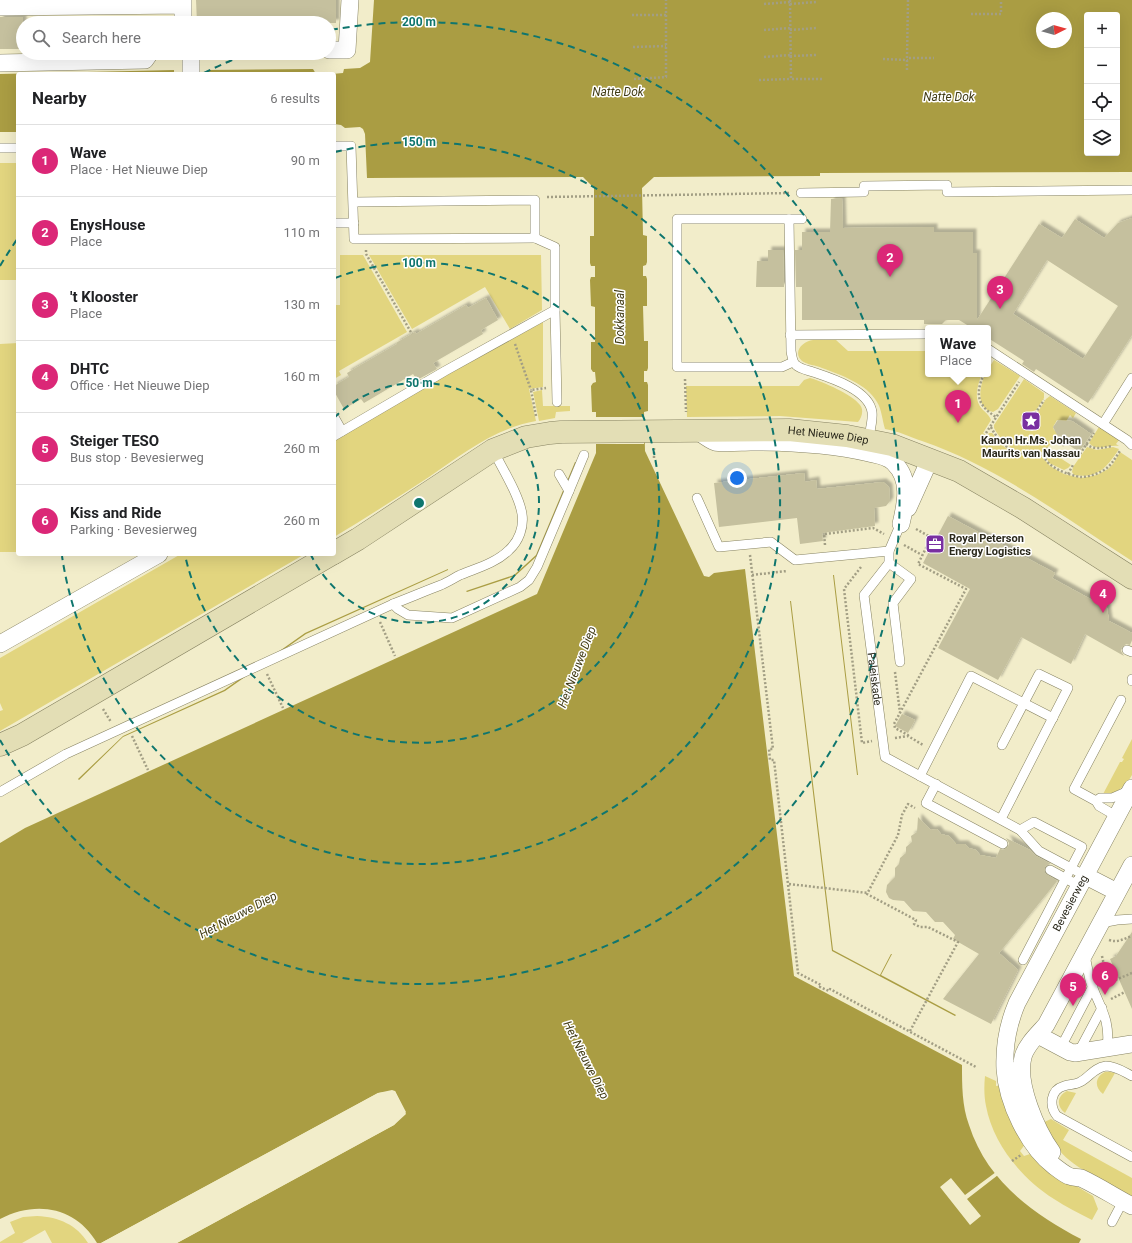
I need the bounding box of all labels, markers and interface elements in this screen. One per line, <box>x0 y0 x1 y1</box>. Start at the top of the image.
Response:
north arrow <box>1036 12 1072 48</box>
map controls <box>1084 12 1120 156</box>
button: + <box>1084 12 1120 48</box>
text: 200 m <box>402 15 436 29</box>
search box <box>16 16 336 60</box>
icon: search <box>30 27 52 49</box>
text: Search here <box>62 29 141 47</box>
button: − <box>1084 48 1120 84</box>
button: locate <box>1084 84 1120 120</box>
water label: Natte Dok <box>592 85 645 99</box>
text: Nearby <box>32 88 87 108</box>
water label: Natte Dok <box>923 90 976 104</box>
text: 6 results <box>270 91 320 106</box>
button: layers <box>1084 120 1120 156</box>
text: 150 m <box>402 135 436 149</box>
text: Wave <box>70 144 106 162</box>
text: 1 <box>41 153 49 168</box>
text: 90 m <box>291 153 320 168</box>
text: Place · Het Nieuwe Diep <box>70 162 208 177</box>
text: EnysHouse <box>70 216 145 234</box>
text: 2 <box>41 225 49 240</box>
text: 110 m <box>283 225 320 240</box>
text: Place <box>70 234 102 249</box>
pin: 2 <box>877 244 903 277</box>
text: 100 m <box>402 256 436 270</box>
pin: 3 <box>987 276 1013 309</box>
text: 't Klooster <box>70 288 138 306</box>
water label: Dokkanaal <box>613 290 627 344</box>
text: 3 <box>41 297 49 312</box>
text: 130 m <box>283 297 320 312</box>
text: Place <box>70 306 102 321</box>
popup <box>925 325 991 377</box>
text: Wave <box>940 335 976 353</box>
text: Place <box>940 353 972 368</box>
text: DHTC <box>70 360 109 378</box>
text: 4 <box>41 369 49 384</box>
text: 160 m <box>283 369 320 384</box>
text: 50 m <box>405 376 433 390</box>
text: Office · Het Nieuwe Diep <box>70 378 210 393</box>
pin: 1 <box>945 390 971 423</box>
place icon: Kanon Hr.Ms. Johan Maurits van Nassau <box>1020 410 1042 432</box>
street label: Het Nieuwe Diep <box>787 424 870 447</box>
text: Steiger TESO <box>70 432 159 450</box>
place label: Kanon Hr.Ms. Johan Maurits van Nassau <box>981 434 1081 460</box>
text: 5 <box>41 441 49 456</box>
text: 260 m <box>283 441 320 456</box>
text: Bus stop · Bevesierweg <box>70 450 204 465</box>
your location <box>727 468 747 488</box>
centre of rings <box>412 496 426 510</box>
text: Kiss and Ride <box>70 504 161 522</box>
text: 6 <box>41 513 49 528</box>
text: 260 m <box>283 513 320 528</box>
text: Parking · Bevesierweg <box>70 522 197 537</box>
place label: Royal Peterson Energy Logistics <box>949 532 1031 558</box>
office icon: Royal Peterson Energy Logistics <box>924 533 946 555</box>
pin: 4 <box>1090 580 1116 613</box>
water label: Het Nieuwe Diep <box>555 624 599 710</box>
street label: Paleiskade <box>864 652 884 706</box>
street label: Bevesierweg <box>1050 873 1091 934</box>
water label: Het Nieuwe Diep <box>197 889 279 941</box>
pin: 6 <box>1092 962 1118 995</box>
pin: 5 <box>1060 973 1086 1006</box>
water label: Het Nieuwe Diep <box>560 1019 612 1101</box>

